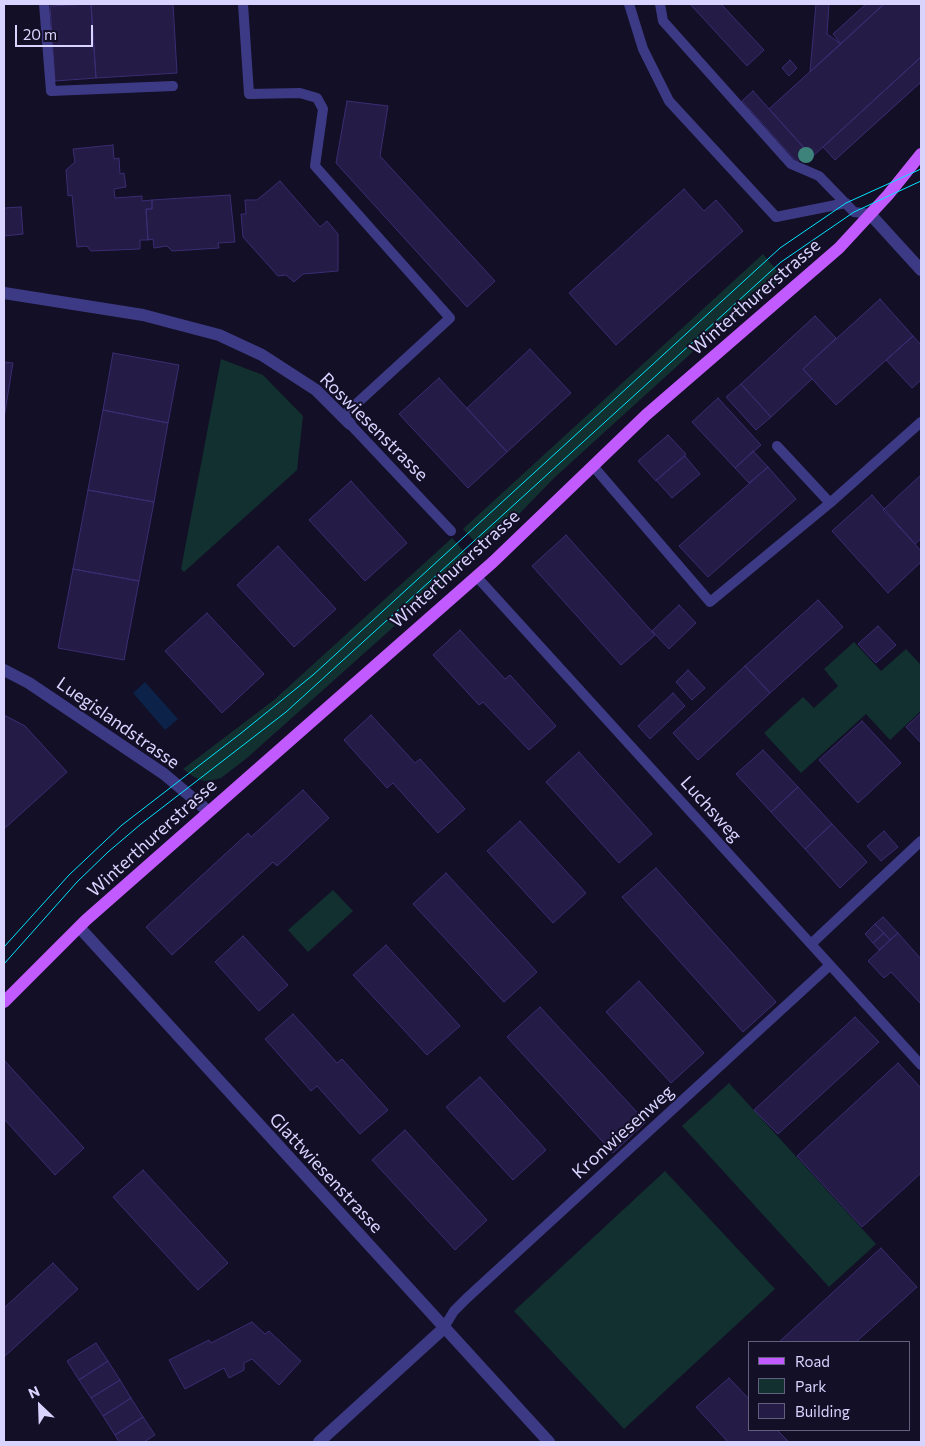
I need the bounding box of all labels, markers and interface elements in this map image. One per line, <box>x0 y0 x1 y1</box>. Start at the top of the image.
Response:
scale bar <box>18 15 95 47</box>
text: 20 m <box>23 25 57 43</box>
street label: Winterthurerstrasse <box>685 234 825 360</box>
street label: Roswiesenstrasse <box>315 368 433 486</box>
street label: Winterthurerstrasse <box>386 505 524 633</box>
street label: Luegislandstrasse <box>52 673 184 773</box>
street label: Luchsweg <box>676 772 746 846</box>
street label: Winterthurerstrasse <box>83 774 221 902</box>
street label: Kronwiesenweg <box>568 1081 678 1183</box>
street label: Glattwiesenstrasse <box>265 1108 387 1238</box>
legend <box>748 1341 910 1431</box>
text: Road <box>795 1352 830 1370</box>
text: Park <box>795 1377 826 1395</box>
north arrow <box>15 1381 65 1431</box>
text: N <box>25 1382 42 1402</box>
text: Building <box>795 1402 850 1420</box>

